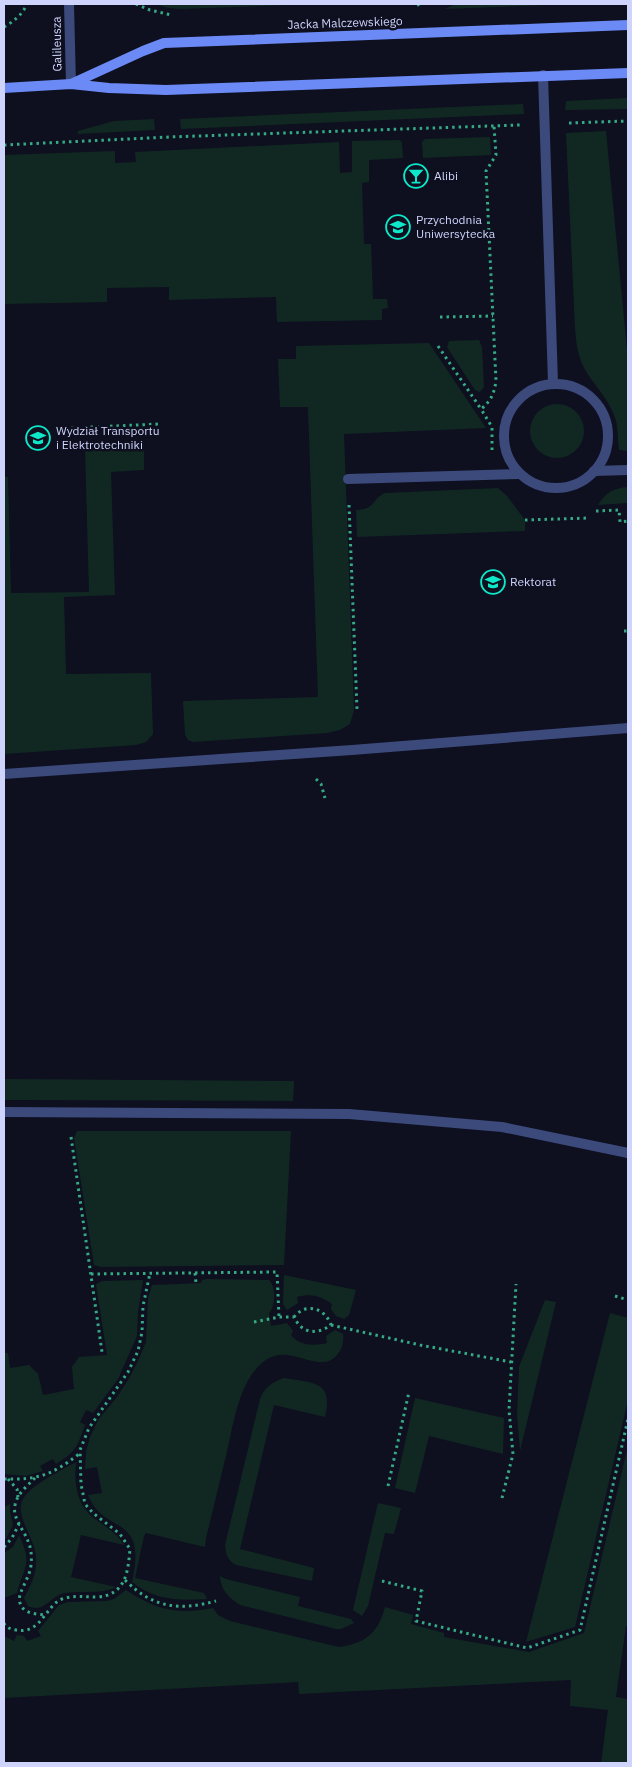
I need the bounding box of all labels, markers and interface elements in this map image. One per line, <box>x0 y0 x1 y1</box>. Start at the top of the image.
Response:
street label: Jacka Malczewskiego <box>287 13 403 32</box>
street label: Galileusza <box>49 16 64 72</box>
bar icon: Alibi <box>403 163 429 189</box>
place label: Alibi <box>434 168 458 183</box>
place label: Przychodnia Uniwersytecka <box>416 212 496 241</box>
school or university icon: Przychodnia Uniwersytecka <box>385 214 411 240</box>
place label: Wydział Transportu i Elektrotechniki <box>56 423 160 452</box>
school or university icon: Wydział Transportu i Elektrotechniki <box>25 425 51 451</box>
school or university icon: Rektorat <box>480 569 506 595</box>
place label: Rektorat <box>510 574 556 589</box>

